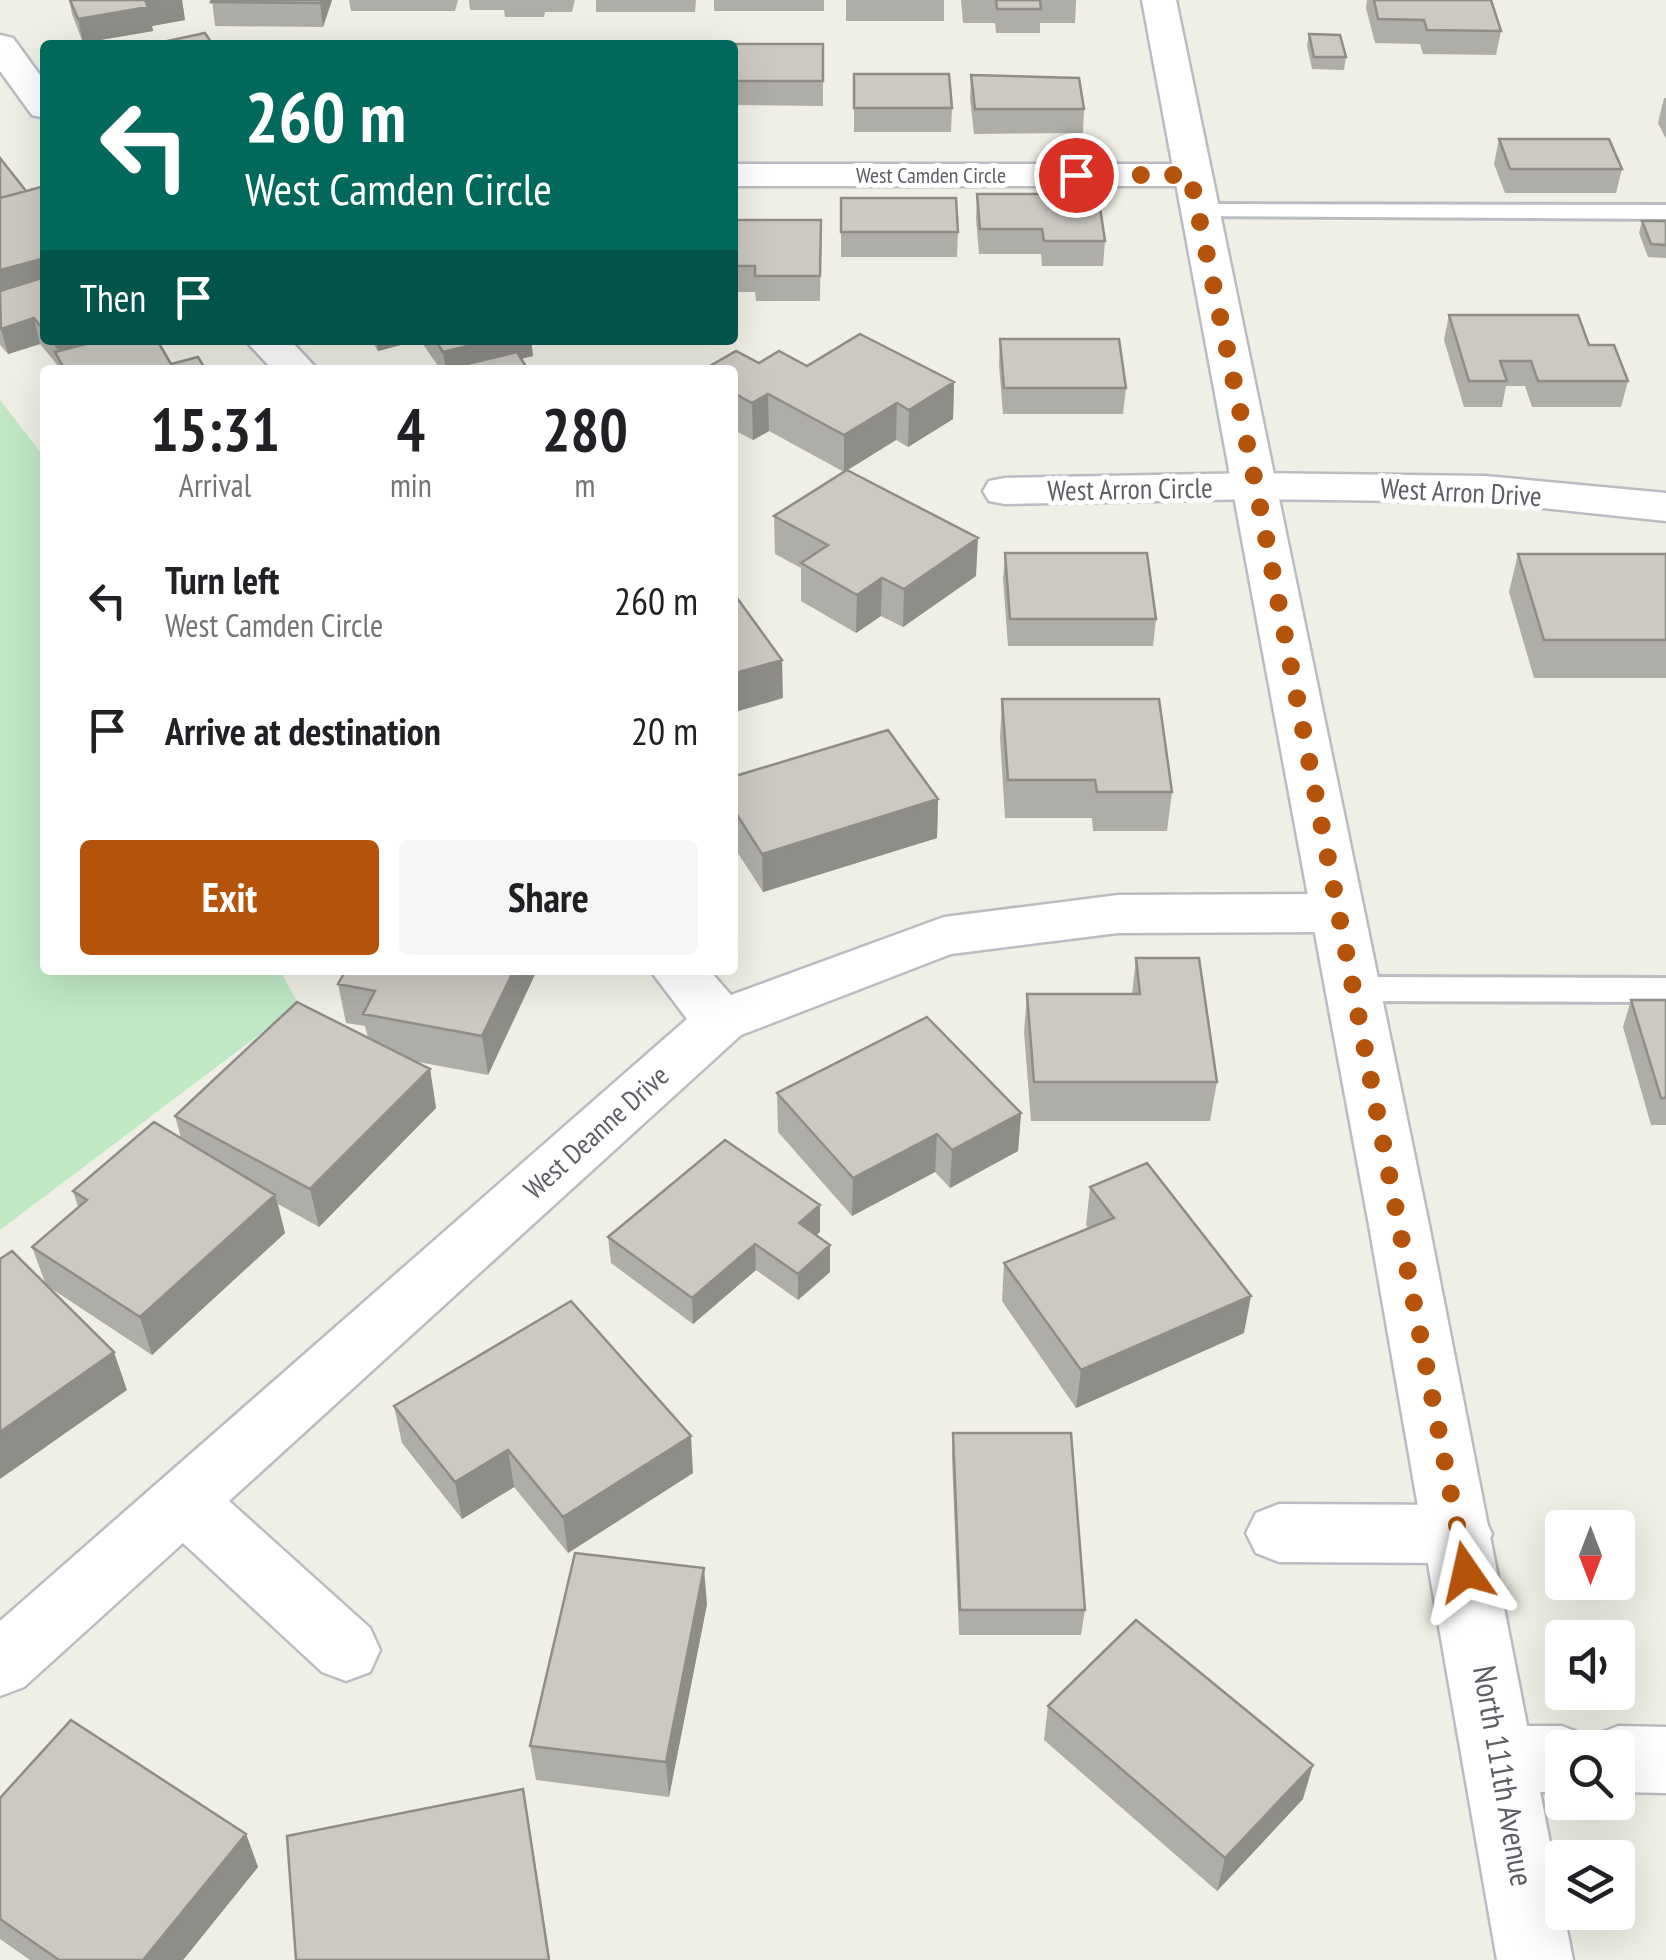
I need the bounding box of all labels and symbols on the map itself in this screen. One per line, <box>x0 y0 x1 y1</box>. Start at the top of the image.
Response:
pin <box>1034 133 1119 218</box>
street label: West Camden Circle <box>856 161 1006 189</box>
street label: West Arron Circle <box>1047 469 1213 508</box>
street label: West Arron Drive <box>1379 469 1543 514</box>
street label: West Deanne Drive <box>515 1057 676 1207</box>
north arrow <box>1545 1510 1635 1600</box>
position arrow <box>1414 1520 1518 1624</box>
street label: North 111th Avenue <box>1464 1662 1544 1889</box>

